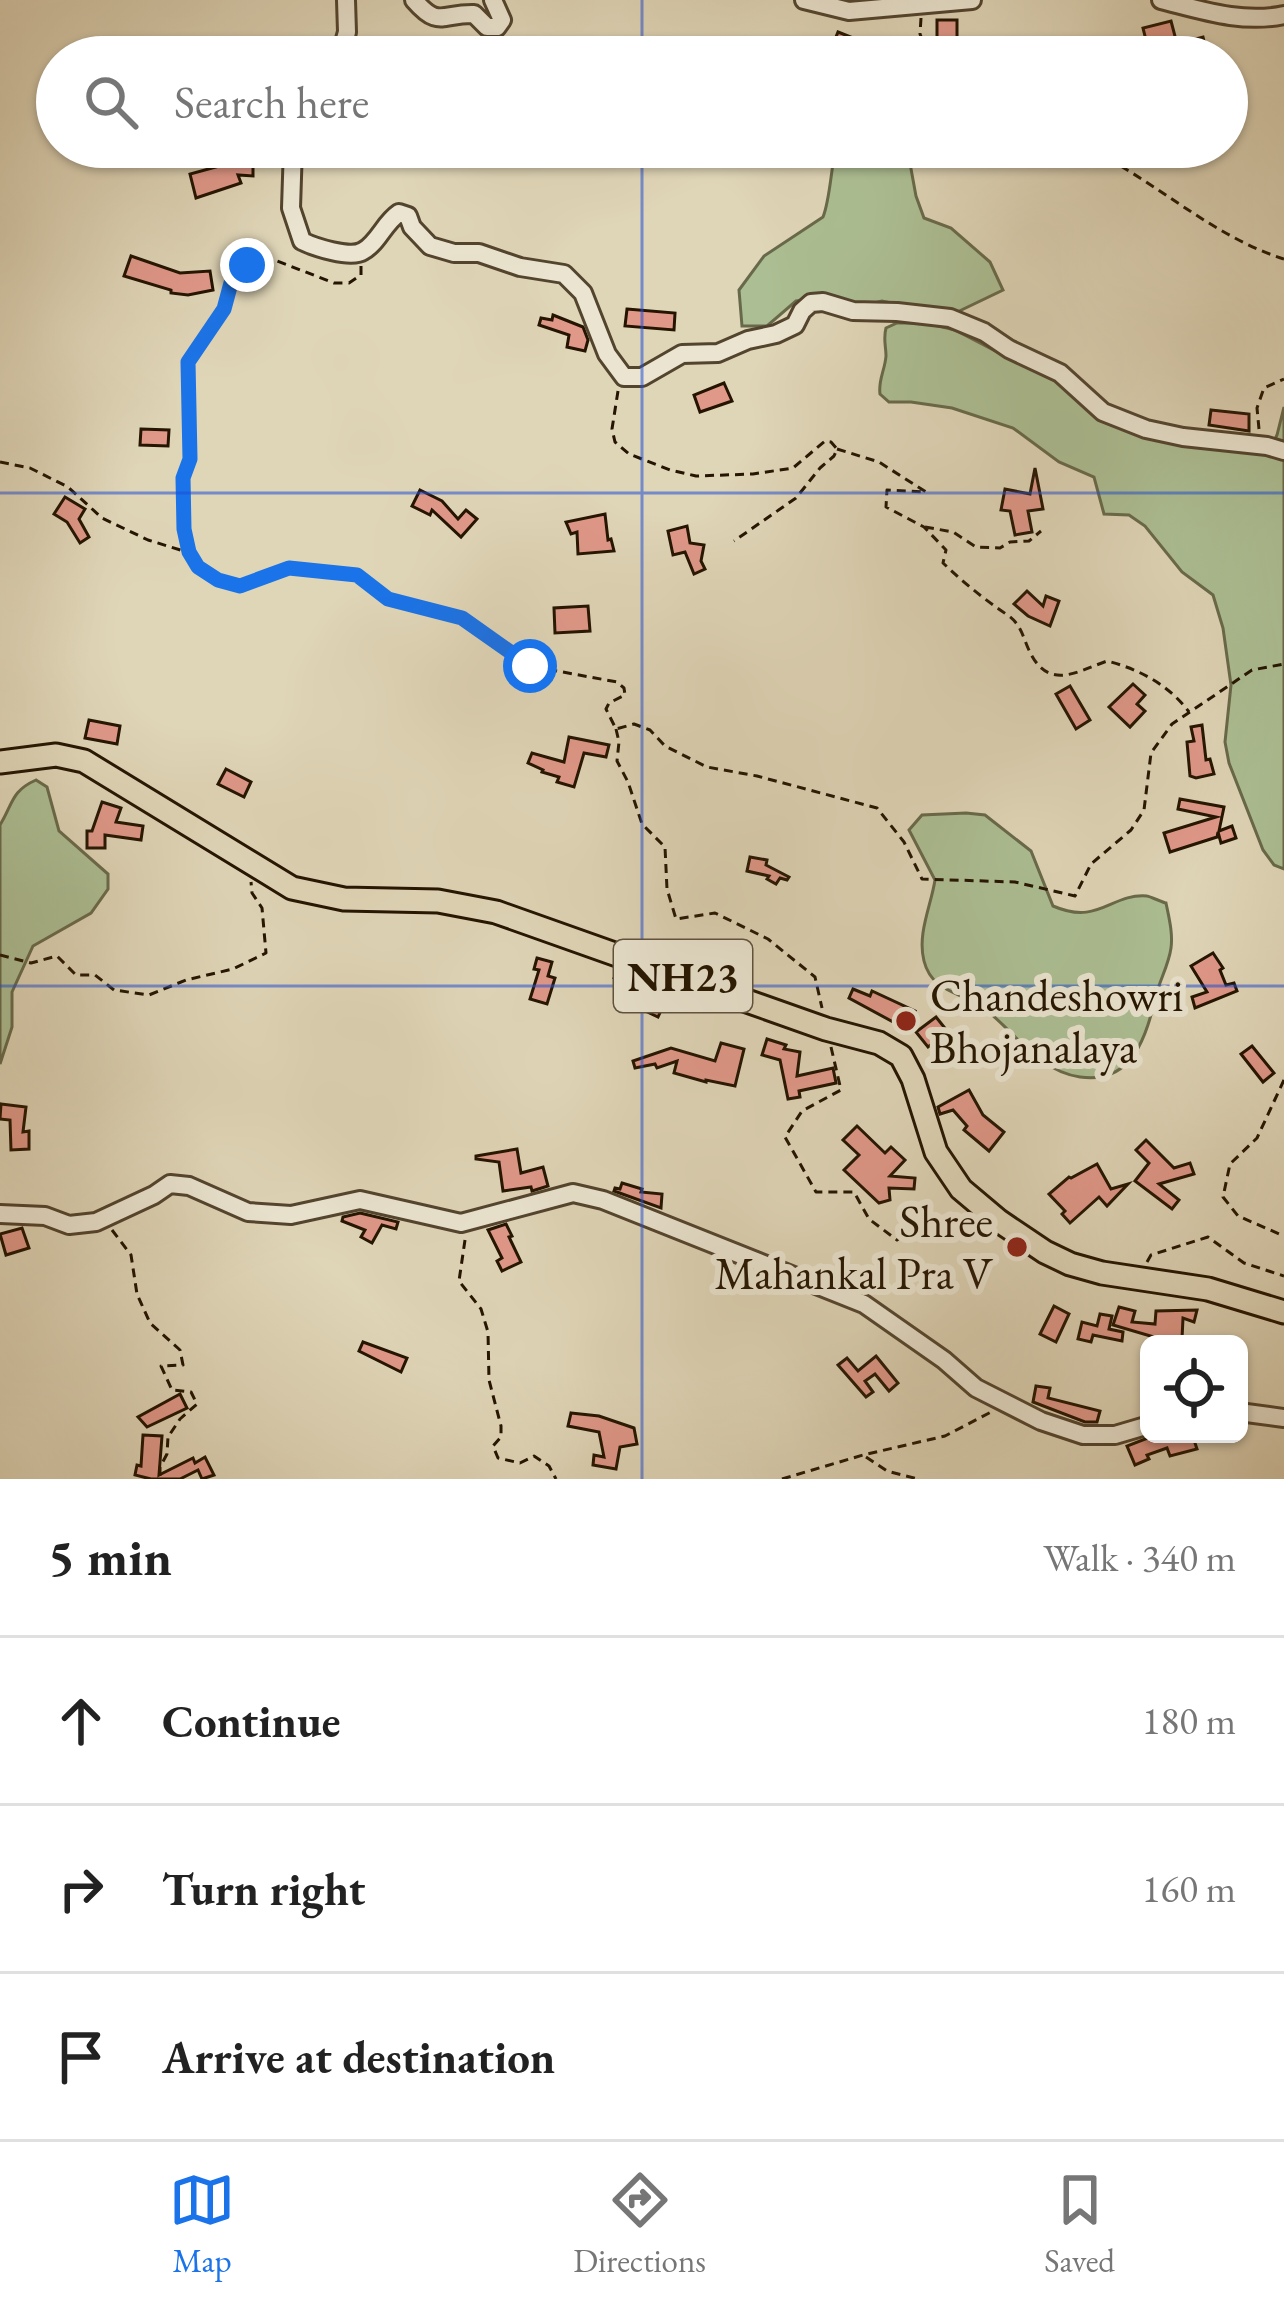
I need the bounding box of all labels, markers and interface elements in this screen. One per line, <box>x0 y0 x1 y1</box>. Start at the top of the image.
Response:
search box <box>36 36 1248 168</box>
icon: search <box>78 69 144 135</box>
text: Search here <box>174 73 369 131</box>
route end <box>220 238 274 292</box>
route start <box>503 639 557 693</box>
road number: NH23 <box>614 940 752 1012</box>
place label: Chandeshowri Bhojanalaya <box>930 966 1183 1076</box>
marker: Chandeshowri Bhojanalaya <box>893 1008 919 1034</box>
place label: Shree Mahankal Pra V <box>715 1192 994 1302</box>
marker: Shree Mahankal Pra V <box>1004 1234 1030 1260</box>
map controls <box>1140 1335 1248 1443</box>
button: locate <box>1140 1335 1248 1443</box>
text: 5 min <box>48 1524 172 1590</box>
text: Walk · 340 m <box>1043 1532 1236 1583</box>
icon: ahead <box>48 1688 114 1754</box>
text: Continue <box>162 1692 340 1750</box>
text: 180 m <box>1142 1695 1236 1746</box>
icon: right <box>48 1856 114 1922</box>
text: Turn right <box>162 1860 365 1918</box>
text: 160 m <box>1142 1863 1236 1914</box>
icon: arrive <box>48 2024 114 2090</box>
text: Arrive at destination <box>162 2028 555 2086</box>
tab: Map <box>169 2167 235 2282</box>
tab: Directions <box>573 2167 706 2282</box>
tab: Saved <box>1044 2167 1115 2282</box>

